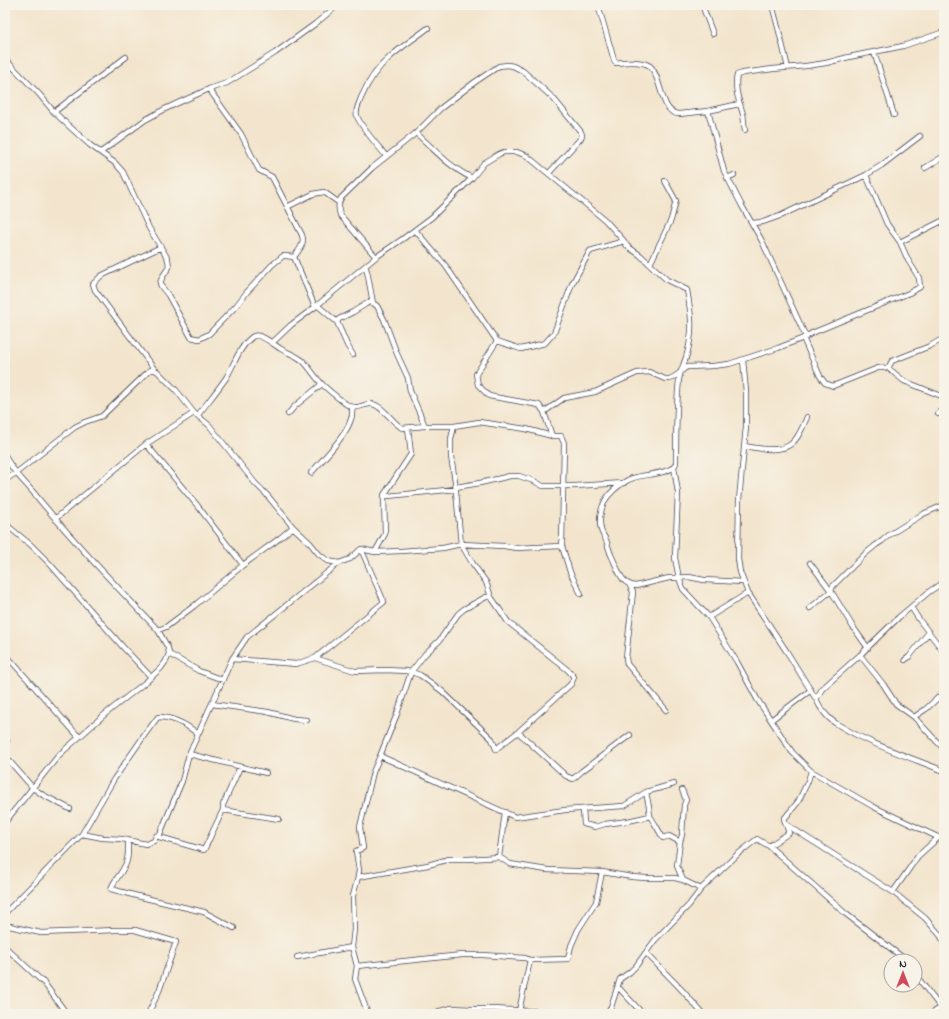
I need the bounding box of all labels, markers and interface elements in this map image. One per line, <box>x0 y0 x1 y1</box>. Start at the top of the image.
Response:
north arrow <box>883 953 923 993</box>
text: N <box>899 956 907 972</box>

